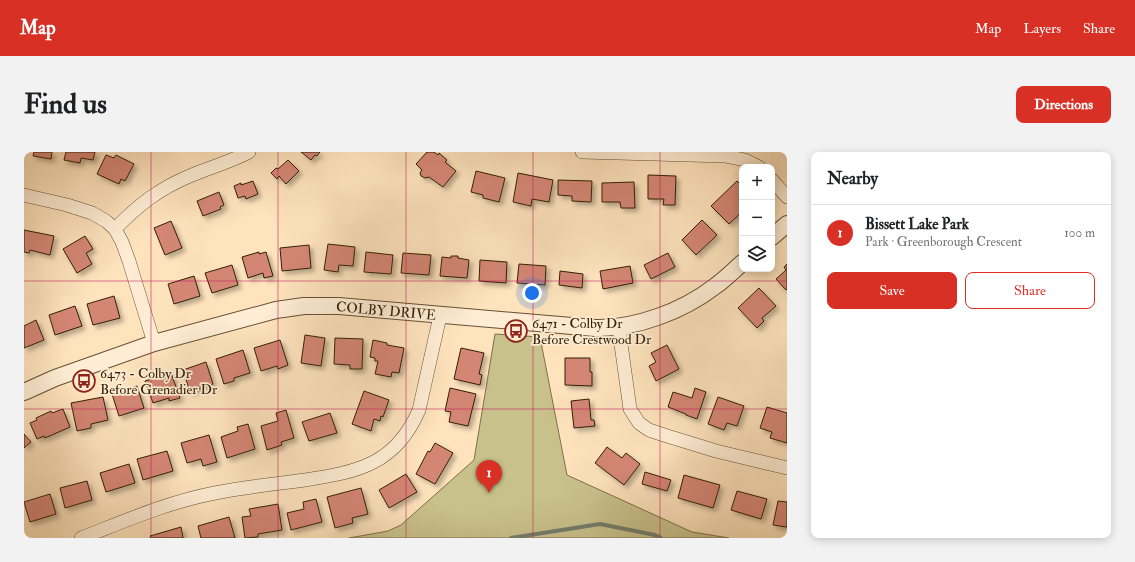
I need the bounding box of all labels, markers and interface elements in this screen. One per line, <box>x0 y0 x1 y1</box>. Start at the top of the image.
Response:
text: Map <box>20 16 56 40</box>
text: Map <box>975 20 1001 37</box>
text: Layers <box>1023 20 1061 37</box>
text: Share <box>1083 20 1115 37</box>
button: Directions <box>1016 86 1111 123</box>
text: Find us <box>24 87 107 122</box>
map controls <box>739 164 775 272</box>
button: + <box>739 164 775 200</box>
text: Nearby <box>827 168 878 189</box>
button: − <box>739 200 775 236</box>
text: Bissett Lake Park <box>865 215 969 234</box>
text: 1 <box>838 225 842 241</box>
text: 100 m <box>1064 225 1095 241</box>
text: Park · Greenborough Crescent <box>865 234 1022 250</box>
button: layers <box>739 236 775 272</box>
button: Save <box>827 272 957 309</box>
button: Share <box>965 272 1095 309</box>
your location <box>522 283 542 303</box>
street label: COLBY DRIVE <box>335 298 437 324</box>
place label: 6471 - Colby Dr Before Crestwood Dr <box>532 315 652 348</box>
bus stop icon: 6471 - Colby Dr Before Crestwood Dr <box>503 318 529 344</box>
place label: 6473 - Colby Dr Before Grenadier Dr <box>100 365 218 398</box>
bus stop icon: 6473 - Colby Dr Before Grenadier Dr <box>71 368 97 394</box>
pin: 1 <box>476 460 502 493</box>

